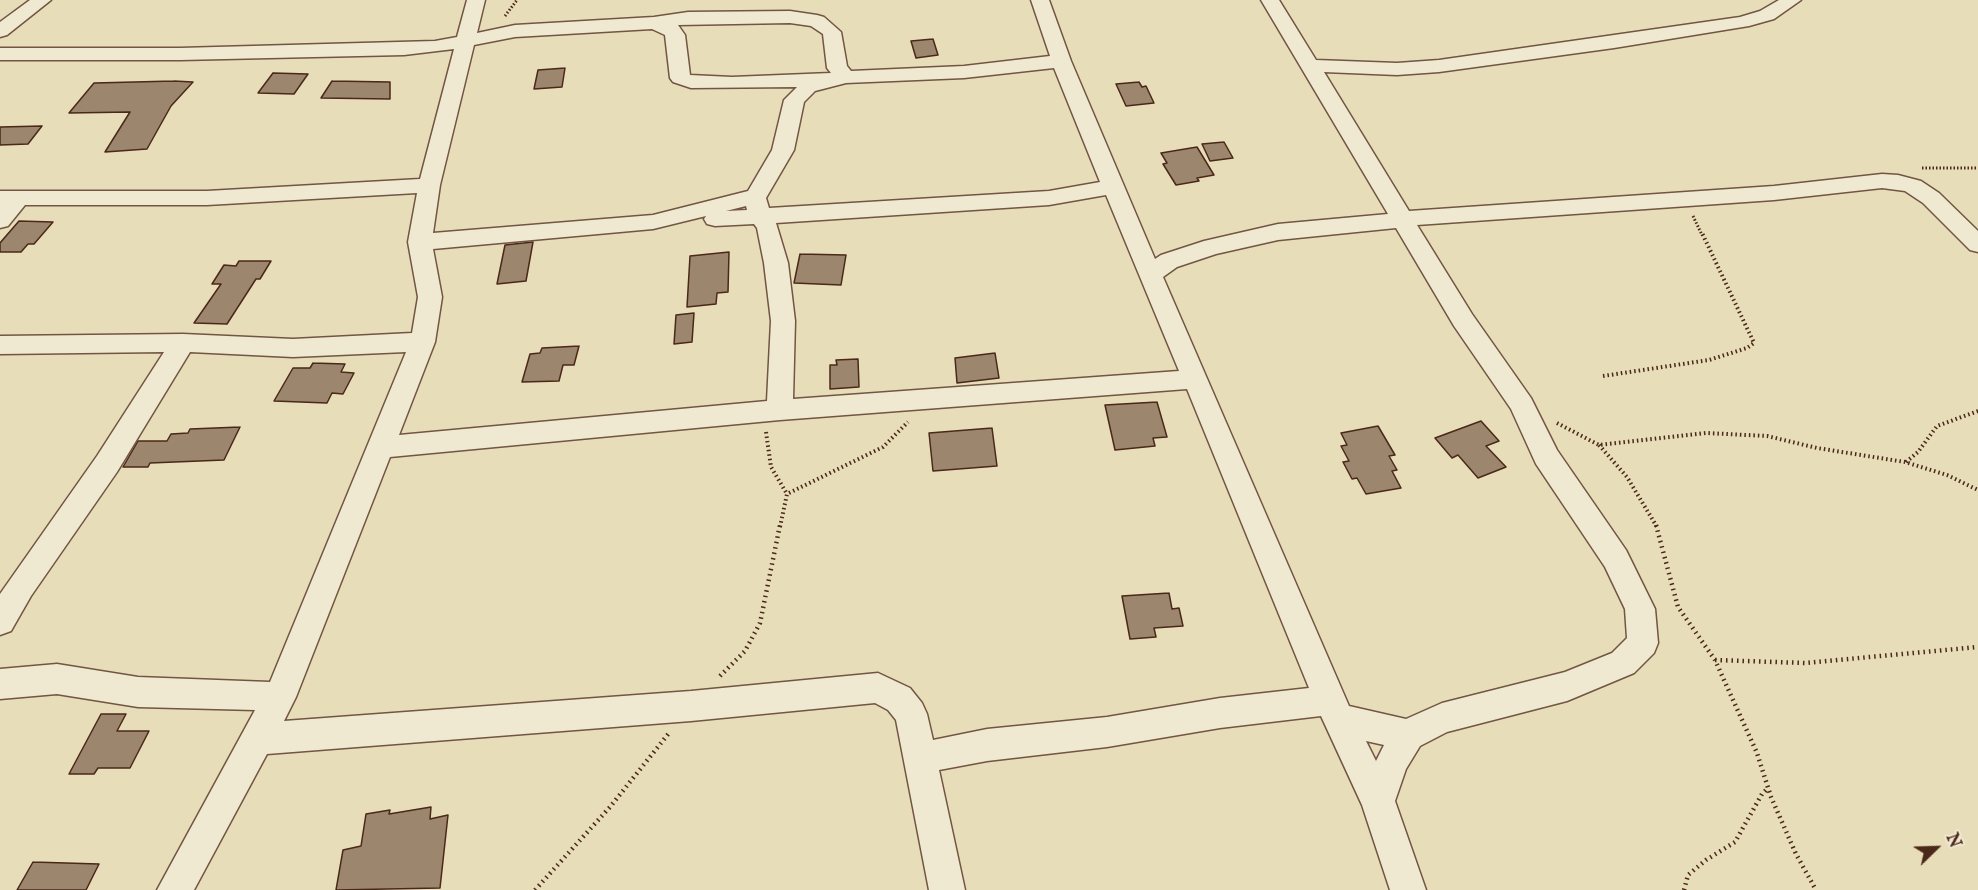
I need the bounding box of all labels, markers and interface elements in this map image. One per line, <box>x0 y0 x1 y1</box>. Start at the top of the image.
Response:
north arrow <box>1906 818 1966 878</box>
text: N <box>1941 831 1964 851</box>

